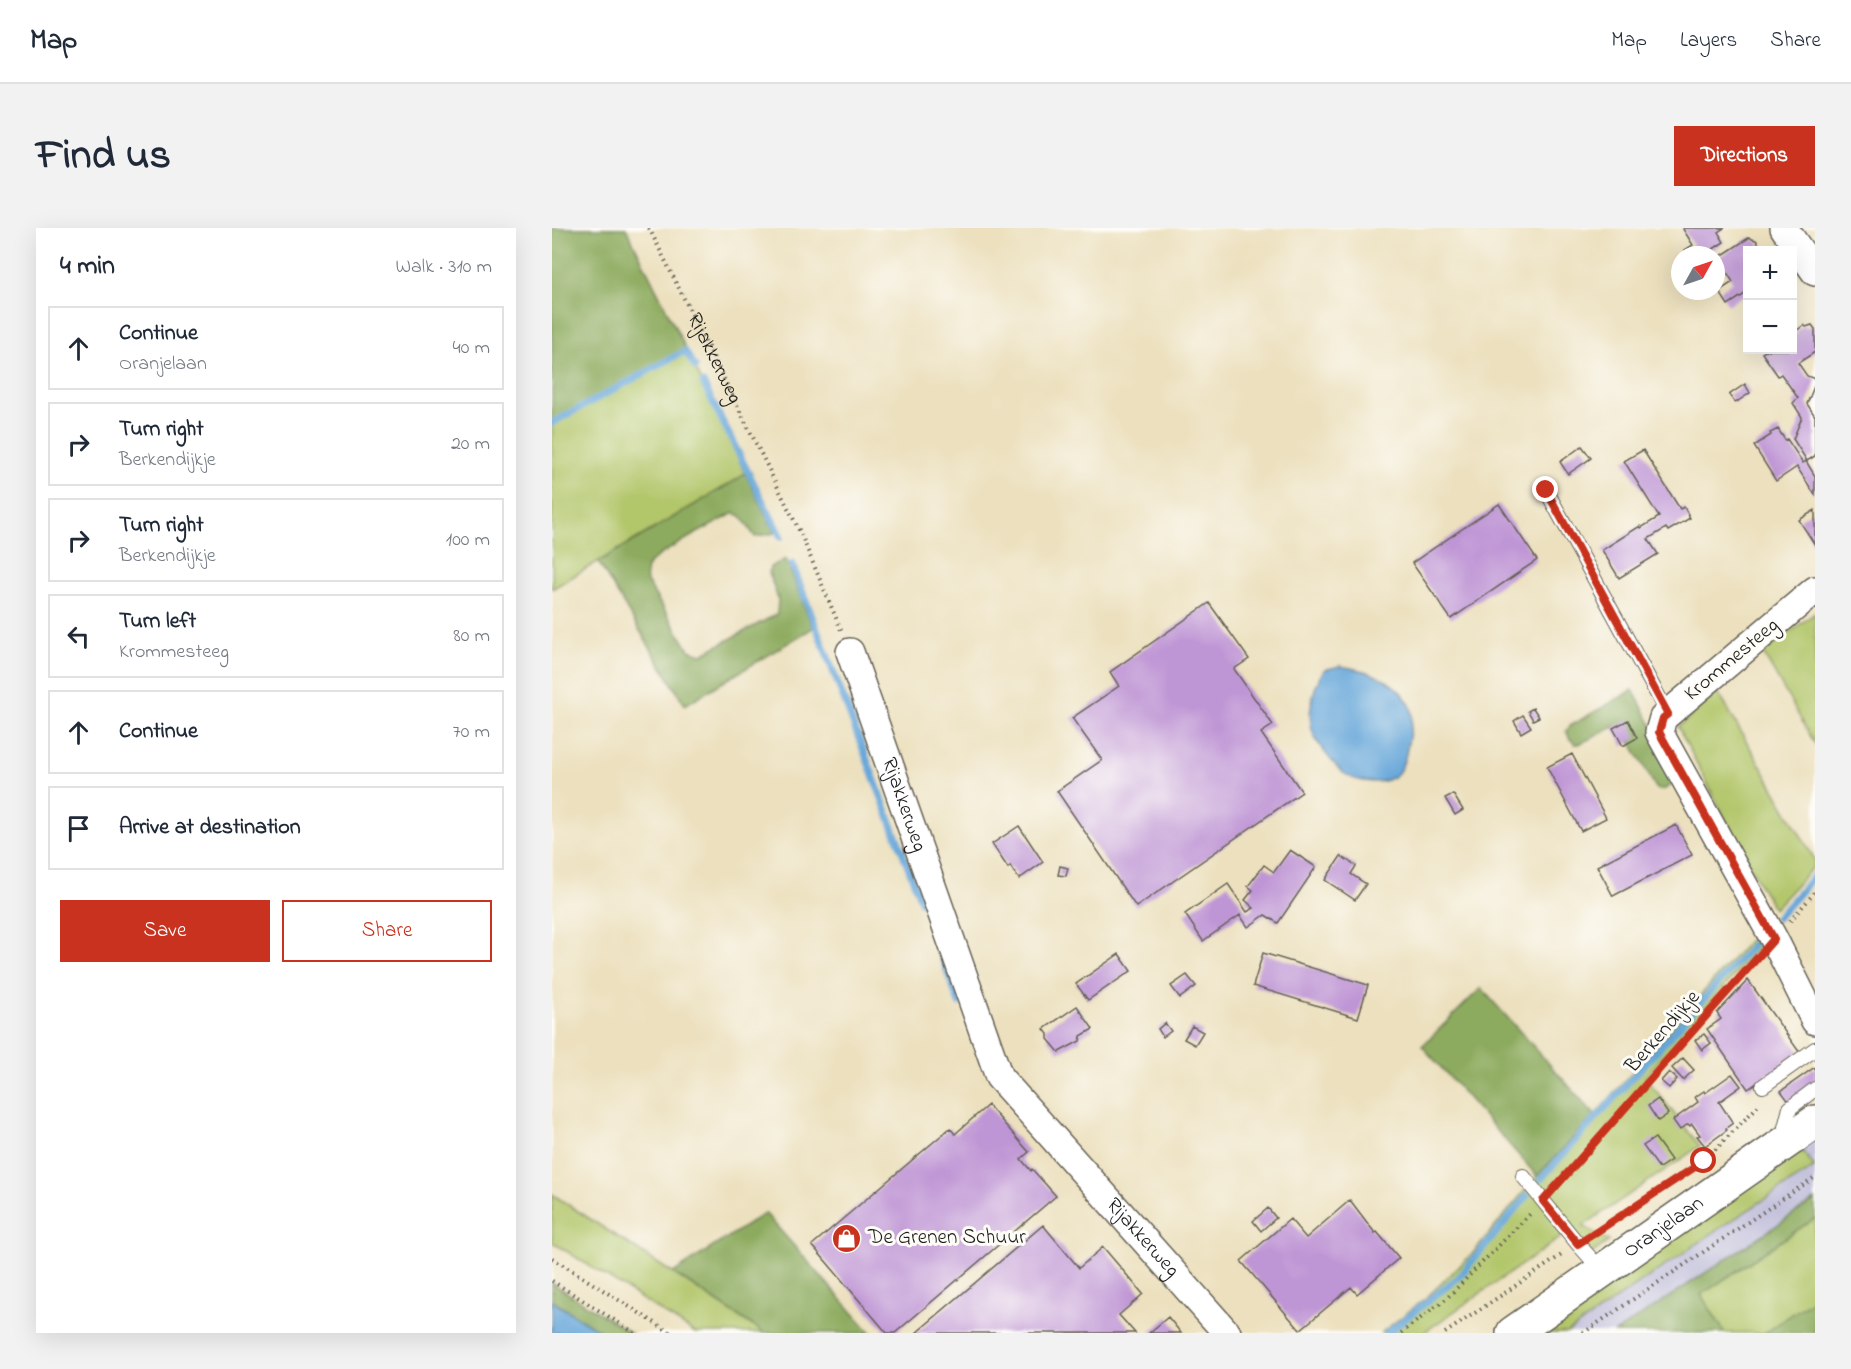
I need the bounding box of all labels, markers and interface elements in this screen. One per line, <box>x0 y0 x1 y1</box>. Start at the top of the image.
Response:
text: Map <box>30 21 77 62</box>
text: Map <box>1611 26 1647 56</box>
text: Layers <box>1680 26 1737 56</box>
text: Share <box>1770 26 1821 56</box>
text: Find us <box>36 126 171 187</box>
button: Directions <box>1674 126 1815 186</box>
north arrow <box>1671 246 1725 300</box>
map controls <box>1743 246 1797 354</box>
button: + <box>1743 246 1797 300</box>
text: 4 min <box>60 248 115 286</box>
text: Walk · 310 m <box>396 253 492 282</box>
button: − <box>1743 300 1797 354</box>
street label: Rijakkerweg <box>679 308 749 410</box>
text: Continue <box>119 318 198 350</box>
icon: ahead <box>62 332 95 365</box>
text: 40 m <box>453 334 490 363</box>
text: Oranjelaan <box>119 350 207 379</box>
text: Turn right <box>119 414 204 446</box>
icon: right <box>62 428 95 461</box>
text: 20 m <box>451 430 490 459</box>
text: Berkendijkje <box>119 446 216 475</box>
route end <box>1532 476 1558 502</box>
text: Turn right <box>119 510 204 542</box>
icon: right <box>62 524 95 557</box>
text: 100 m <box>446 526 490 555</box>
text: Berkendijkje <box>119 542 216 571</box>
text: Turn left <box>119 606 196 638</box>
street label: Krommesteeg <box>1678 611 1787 710</box>
icon: left <box>62 620 95 653</box>
text: 80 m <box>453 622 490 651</box>
text: Krommesteeg <box>119 638 229 667</box>
icon: ahead <box>62 716 95 749</box>
text: Continue <box>119 716 198 748</box>
text: 70 m <box>453 718 490 747</box>
street label: Rijakkerweg <box>873 754 934 857</box>
icon: arrive <box>62 812 95 845</box>
text: Arrive at destination <box>119 812 301 844</box>
button: Save <box>60 900 270 962</box>
button: Share <box>282 900 492 962</box>
street label: Berkendijkje <box>1618 983 1708 1081</box>
route start <box>1690 1147 1716 1173</box>
street label: Oranjelaan <box>1617 1189 1710 1266</box>
street label: Rijakkerweg <box>1099 1191 1186 1286</box>
shop icon: De Grenen Schuur <box>831 1222 863 1254</box>
place label: De Grenen Schuur <box>867 1223 1026 1253</box>

